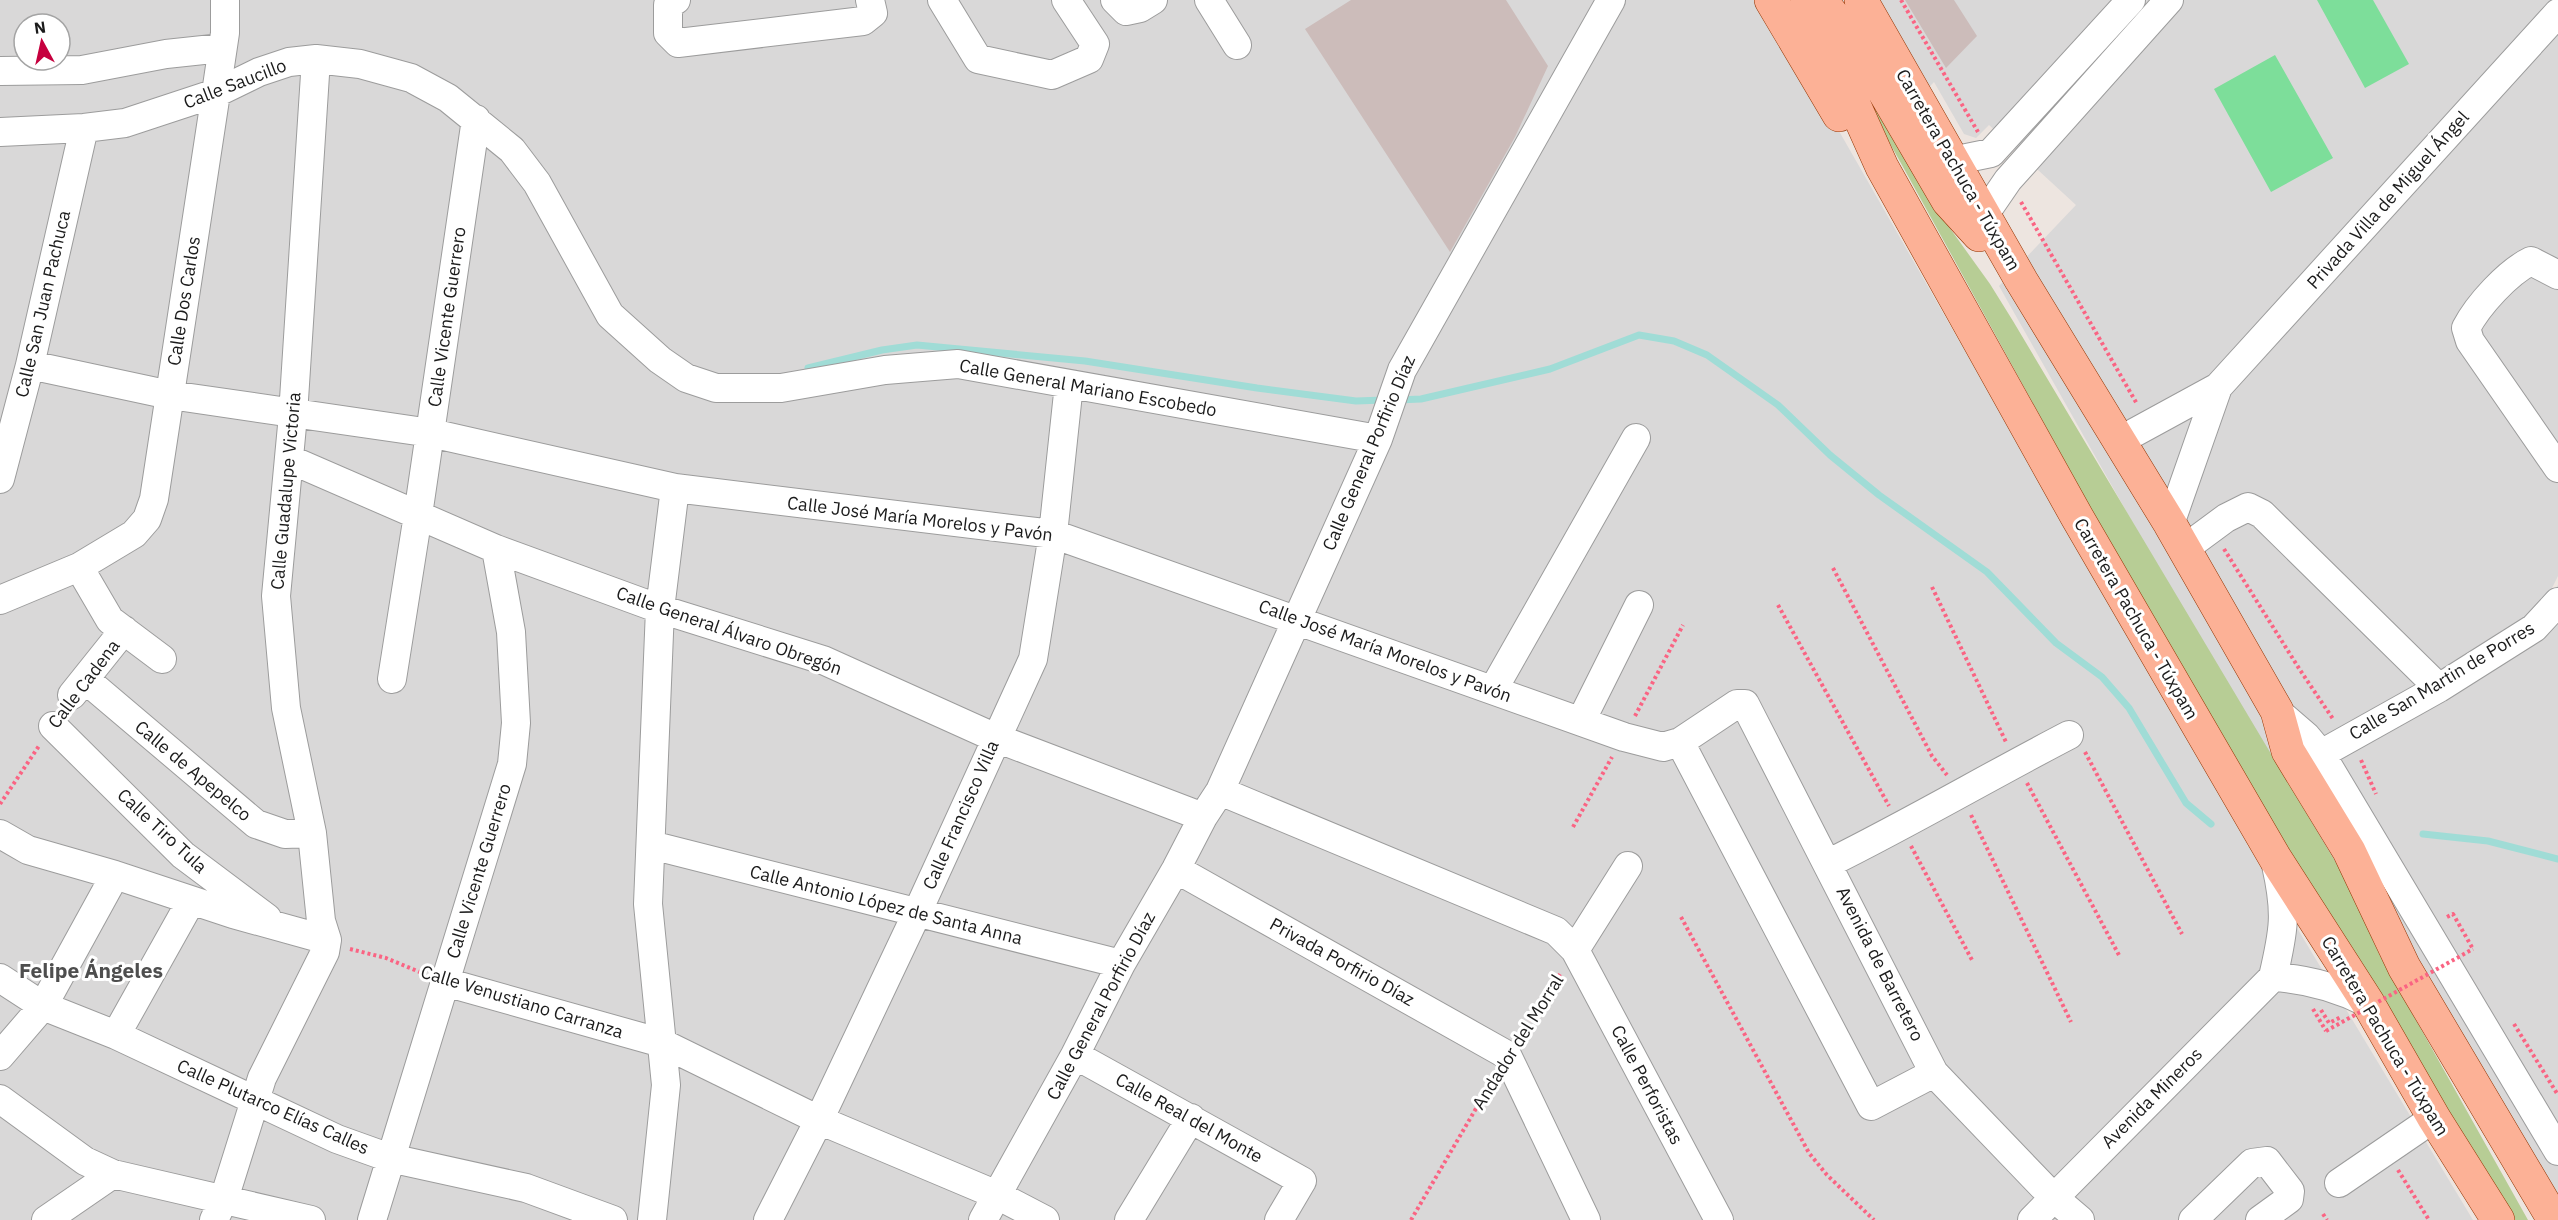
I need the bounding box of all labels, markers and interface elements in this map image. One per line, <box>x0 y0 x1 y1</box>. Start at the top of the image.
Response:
north arrow <box>12 12 72 72</box>
text: N <box>33 16 47 38</box>
street label: Calle Saucillo <box>180 53 289 114</box>
street label: Carretera Pachuca - Túxpam <box>1891 65 2026 275</box>
street label: Privada Villa de Miguel Ángel <box>2302 106 2474 293</box>
street label: Calle San Juan Pachuca <box>10 208 75 400</box>
street label: Calle Vicente Guerrero <box>422 225 471 409</box>
street label: Calle Dos Carlos <box>162 234 205 367</box>
street label: Calle General Porfirio Díaz <box>1317 352 1420 554</box>
street label: Calle General Mariano Escobedo <box>958 354 1219 421</box>
street label: Calle Guadalupe Victoria <box>265 391 306 591</box>
street label: Calle José María Morelos y Pavón <box>786 491 1054 546</box>
street label: Carretera Pachuca - Túxpam <box>2069 514 2204 724</box>
street label: Calle General Álvaro Obregón <box>613 581 845 680</box>
street label: Calle José María Morelos y Pavón <box>1256 594 1515 707</box>
street label: Calle San Martin de Porres <box>2345 616 2539 745</box>
street label: Calle Cadena <box>43 634 125 733</box>
street label: Calle de Apepelco <box>130 715 256 826</box>
street label: Calle Francisco Villa <box>917 736 1004 893</box>
street label: Calle Vicente Guerrero <box>441 781 516 961</box>
street label: Calle Tiro Tula <box>113 783 212 878</box>
street label: Calle Antonio López de Santa Anna <box>747 859 1025 950</box>
street label: Avenida de Barretero <box>1832 883 1929 1045</box>
street label: Calle General Porfirio Díaz <box>1041 908 1160 1104</box>
street label: Privada Porfirio Díaz <box>1266 912 1419 1011</box>
street label: Carretera Pachuca - Túxpam <box>2317 932 2454 1140</box>
district label: Felipe Ángeles <box>19 956 163 984</box>
street label: Calle Venustiano Carranza <box>418 960 627 1043</box>
street label: Andador del Morral <box>1467 970 1568 1114</box>
street label: Calle Perforistas <box>1606 1021 1689 1148</box>
street label: Avenida Mineros <box>2096 1042 2207 1153</box>
street label: Calle Plutarco Elías Calles <box>174 1054 373 1159</box>
street label: Calle Real del Monte <box>1111 1068 1267 1168</box>

